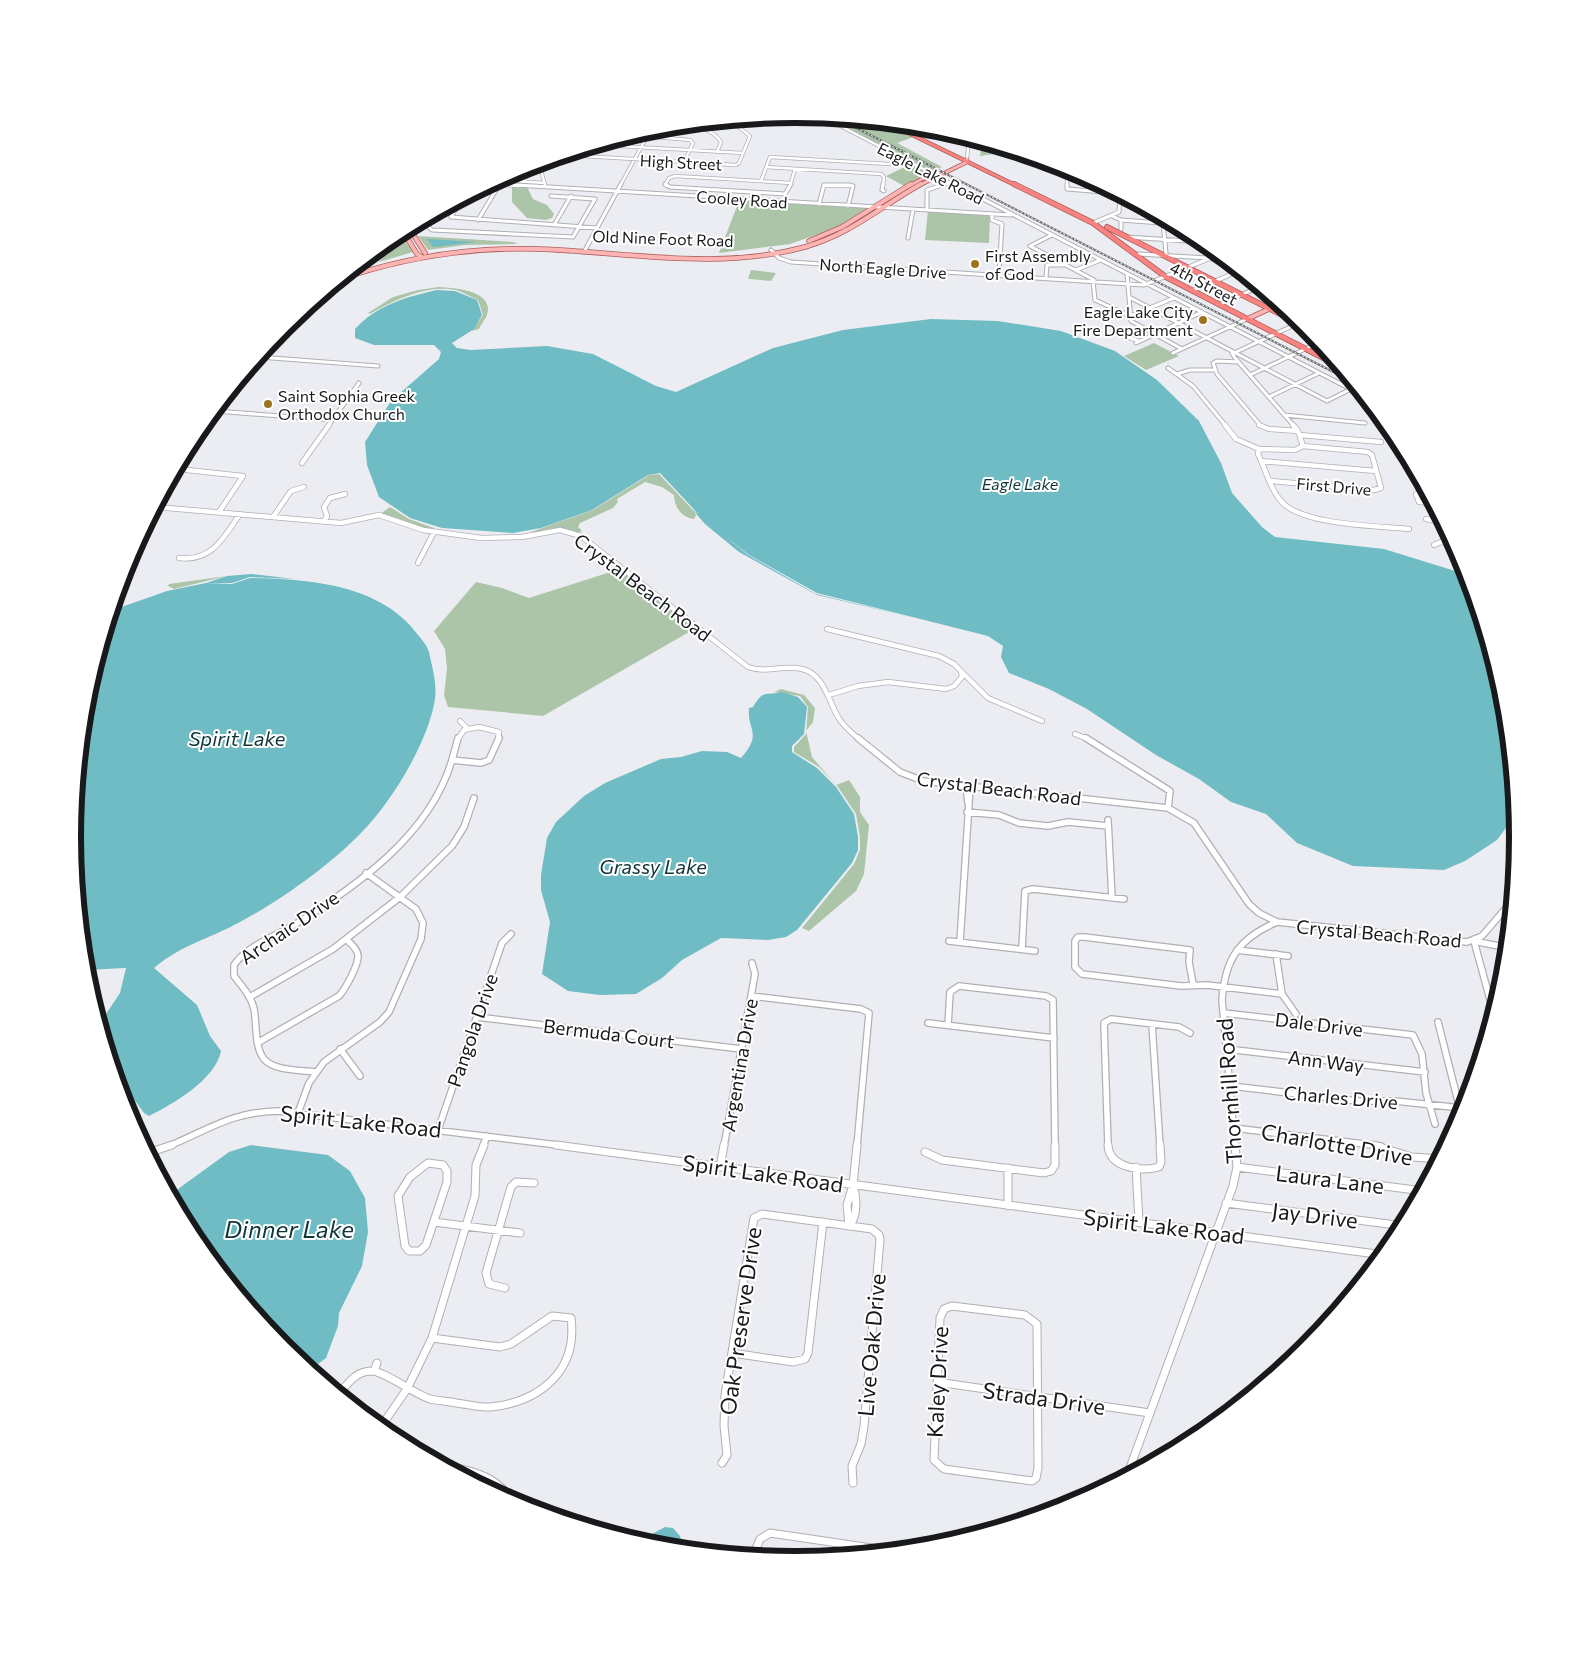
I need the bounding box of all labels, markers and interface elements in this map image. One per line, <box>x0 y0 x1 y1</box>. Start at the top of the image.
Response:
street label: Eagle Lake Road <box>875 138 987 208</box>
street label: High Street <box>639 150 723 174</box>
street label: Cooley Road <box>696 186 788 212</box>
street label: Old Nine Foot Road <box>592 226 734 250</box>
place label: First Assembly of God <box>985 246 1091 283</box>
street label: North Eagle Drive <box>819 254 947 282</box>
street label: 4th Street <box>1167 257 1241 309</box>
marker: First Assembly of God <box>969 258 981 270</box>
place label: Eagle Lake City Fire Department <box>1073 302 1193 339</box>
marker: Eagle Lake City Fire Department <box>1197 314 1209 326</box>
place label: Saint Sophia Greek Orthodox Church <box>278 386 415 423</box>
marker: Saint Sophia Greek Orthodox Church <box>262 398 274 410</box>
street label: First Drive <box>1296 473 1372 499</box>
water label: Eagle Lake <box>982 474 1059 493</box>
street label: Crystal Beach Road <box>570 528 716 646</box>
water label: Spirit Lake <box>189 726 286 750</box>
street label: Crystal Beach Road <box>915 766 1083 810</box>
water label: Grassy Lake <box>599 854 707 878</box>
street label: Archaic Drive <box>235 885 343 969</box>
street label: Crystal Beach Road <box>1295 914 1463 952</box>
street label: Pangola Drive <box>442 970 502 1090</box>
street label: Argentina Drive <box>716 997 762 1133</box>
street label: Dale Drive <box>1274 1007 1364 1041</box>
street label: Bermuda Court <box>542 1014 676 1052</box>
street label: Thornhill Road <box>1210 1017 1248 1165</box>
street label: Ann Way <box>1287 1045 1366 1077</box>
street label: Charles Drive <box>1283 1081 1399 1113</box>
street label: Spirit Lake Road <box>279 1099 443 1143</box>
street label: Charlotte Drive <box>1259 1117 1415 1171</box>
street label: Spirit Lake Road <box>681 1148 845 1198</box>
street label: Laura Lane <box>1274 1159 1386 1199</box>
street label: Jay Drive <box>1270 1196 1360 1234</box>
street label: Spirit Lake Road <box>1082 1203 1246 1249</box>
water label: Dinner Lake <box>224 1214 354 1243</box>
street label: Oak Preserve Drive <box>713 1225 767 1417</box>
street label: Live Oak Drive <box>851 1272 891 1418</box>
street label: Kaley Drive <box>921 1325 953 1439</box>
street label: Strada Drive <box>981 1376 1107 1420</box>

